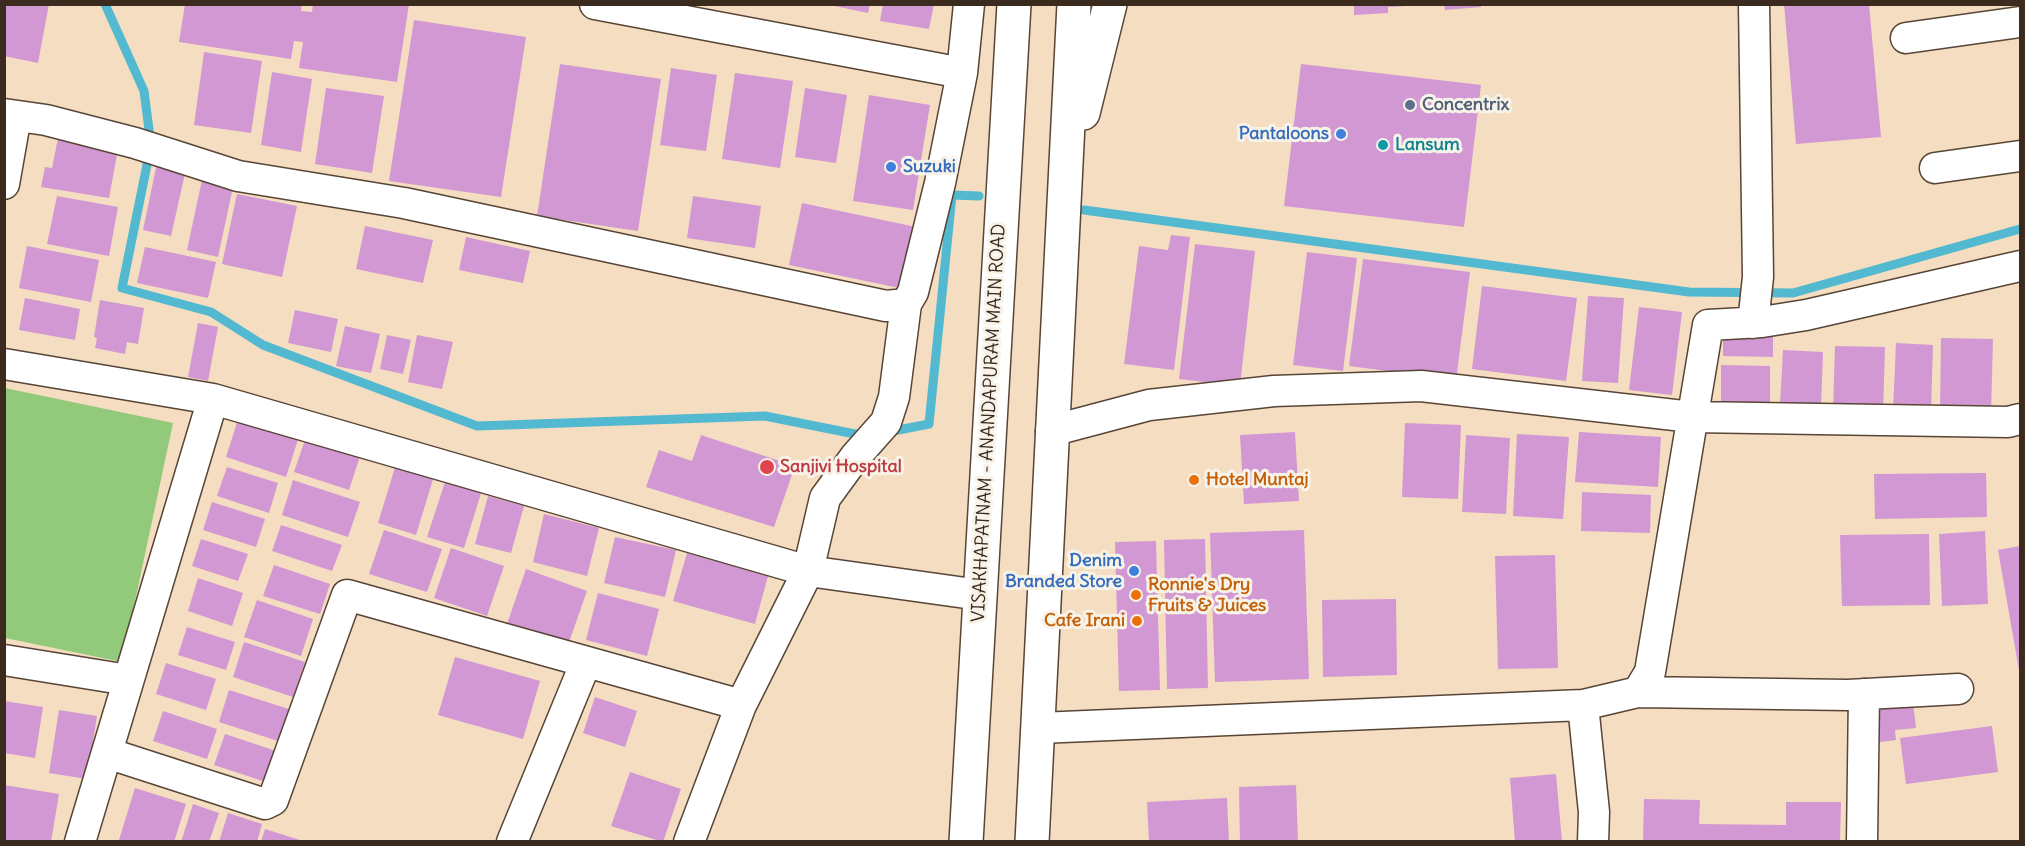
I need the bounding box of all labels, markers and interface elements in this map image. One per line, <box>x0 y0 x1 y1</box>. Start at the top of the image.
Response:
place label: Concentrix <box>1422 94 1509 116</box>
marker: Concentrix <box>1403 98 1417 112</box>
place label: Pantaloons <box>1239 123 1329 145</box>
marker: Pantaloons <box>1334 127 1348 141</box>
place label: Lansum <box>1395 134 1460 156</box>
marker: Lansum <box>1376 138 1390 152</box>
place label: Suzuki <box>903 156 956 178</box>
marker: Suzuki <box>884 160 898 174</box>
street label: VISAKHAPATNAM - ANANDAPURAM MAIN ROAD <box>968 223 1010 623</box>
place label: Sanjivi Hospital <box>780 456 902 478</box>
marker: Sanjivi Hospital <box>758 458 776 476</box>
place label: Hotel Muntaj <box>1206 469 1308 491</box>
marker: Hotel Muntaj <box>1187 473 1201 487</box>
place label: Denim Branded Store <box>1005 550 1122 592</box>
marker: Denim Branded Store <box>1127 564 1141 578</box>
place label: Ronnie's Dry Fruits & Juices <box>1148 574 1266 616</box>
marker: Ronnie's Dry Fruits & Juices <box>1129 588 1143 602</box>
place label: Cafe Irani <box>1044 610 1125 632</box>
marker: Cafe Irani <box>1130 614 1144 628</box>

